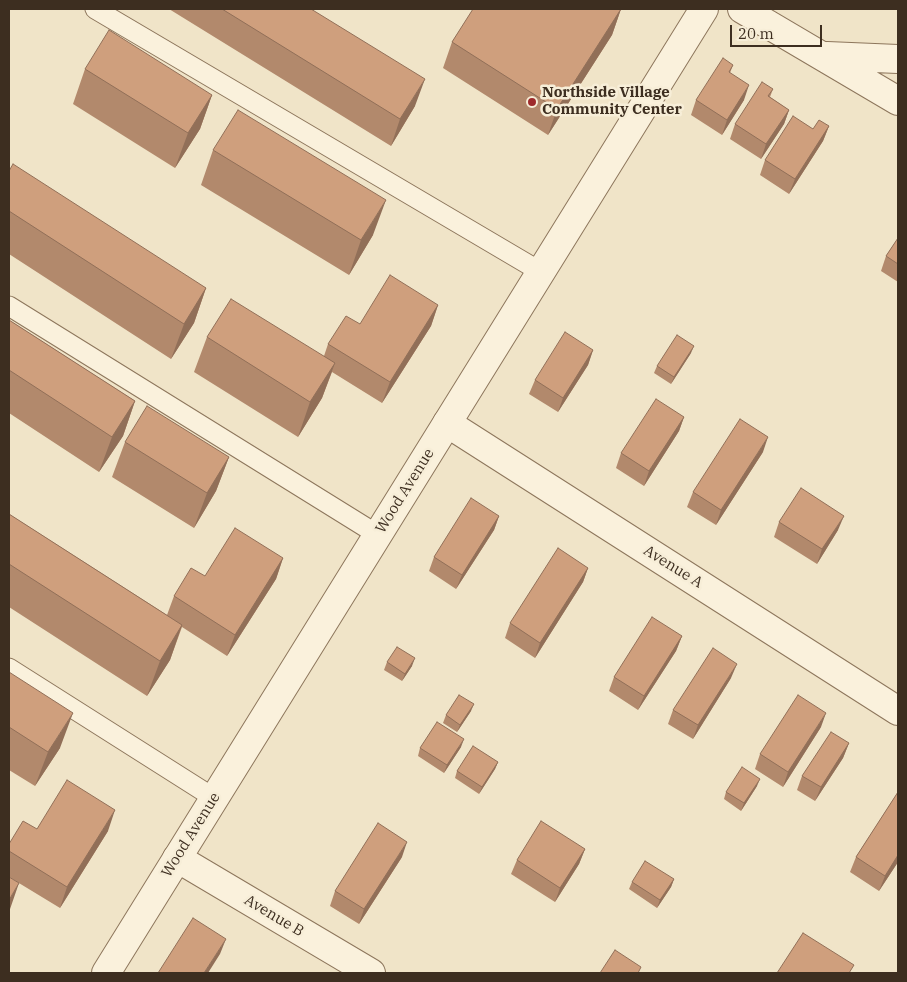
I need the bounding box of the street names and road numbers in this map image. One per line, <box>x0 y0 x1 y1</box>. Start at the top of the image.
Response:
street label: Wood Avenue <box>372 445 438 537</box>
street label: Avenue A <box>640 542 706 592</box>
street label: Wood Avenue <box>158 789 224 881</box>
street label: Avenue B <box>241 891 307 941</box>

